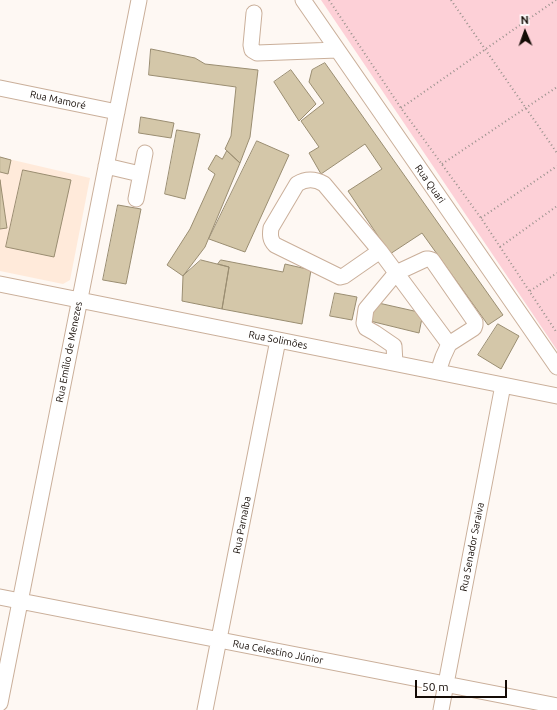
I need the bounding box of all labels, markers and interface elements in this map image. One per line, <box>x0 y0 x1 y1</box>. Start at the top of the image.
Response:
north arrow <box>505 12 545 52</box>
text: N <box>520 14 529 26</box>
street label: Rua Mamoré <box>29 88 87 112</box>
street label: Rua Quari <box>412 162 448 206</box>
street label: Rua Emílio de Menezes <box>53 300 85 404</box>
street label: Rua Solimões <box>247 328 309 352</box>
street label: Rua Parnaíba <box>231 495 253 555</box>
street label: Rua Senador Saraiva <box>457 501 487 593</box>
street label: Rua Celestino Júnior <box>232 637 324 667</box>
scale bar <box>417 672 509 698</box>
text: 50 m <box>422 680 449 693</box>

